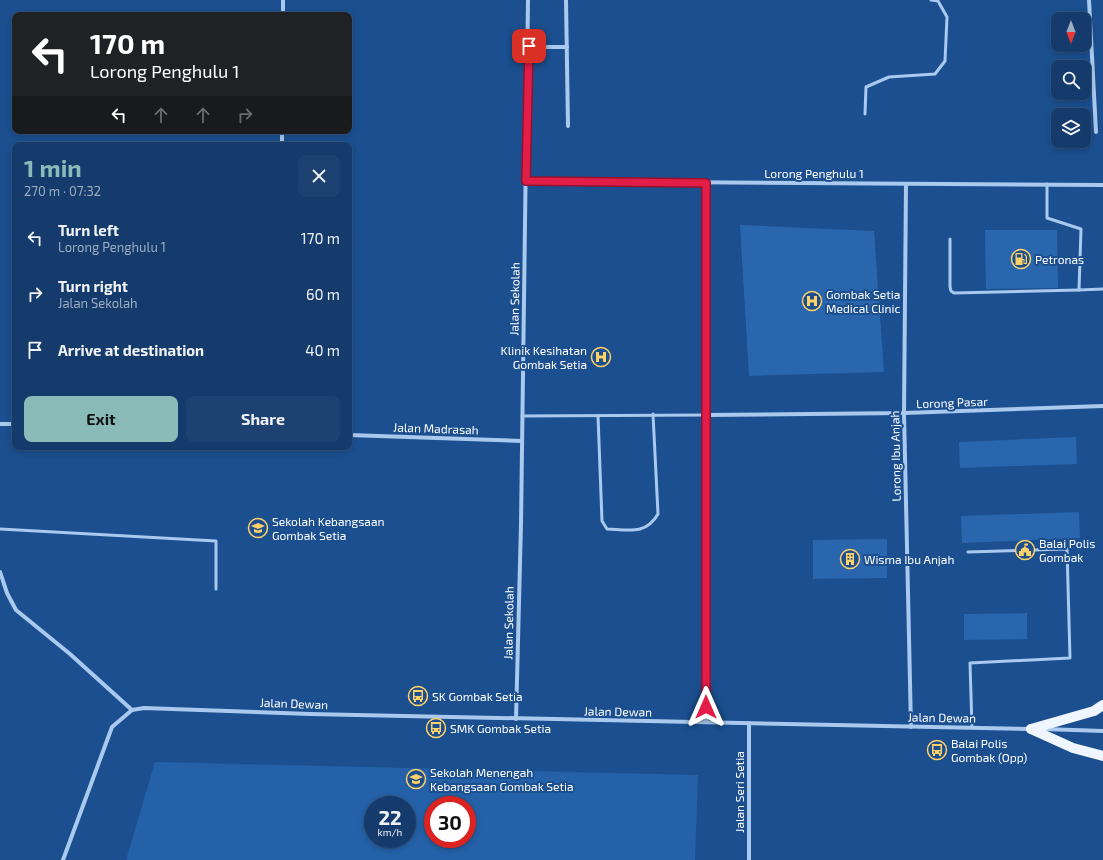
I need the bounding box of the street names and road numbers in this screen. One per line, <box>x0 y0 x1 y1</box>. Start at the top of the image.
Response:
street label: Lorong Penghulu 1 <box>764 166 864 180</box>
street label: Jalan Sekolah <box>506 262 522 336</box>
street label: Lorong Pasar <box>916 394 988 410</box>
street label: Lorong Ibu Anjah <box>887 410 904 502</box>
street label: Jalan Madrasah <box>393 420 479 436</box>
street label: Jalan Sekolah <box>500 586 516 660</box>
street label: Jalan Dewan <box>260 695 328 711</box>
street label: Jalan Dewan <box>584 703 652 719</box>
street label: Jalan Dewan <box>908 709 976 725</box>
street label: Jalan Seri Setia <box>732 751 746 833</box>

